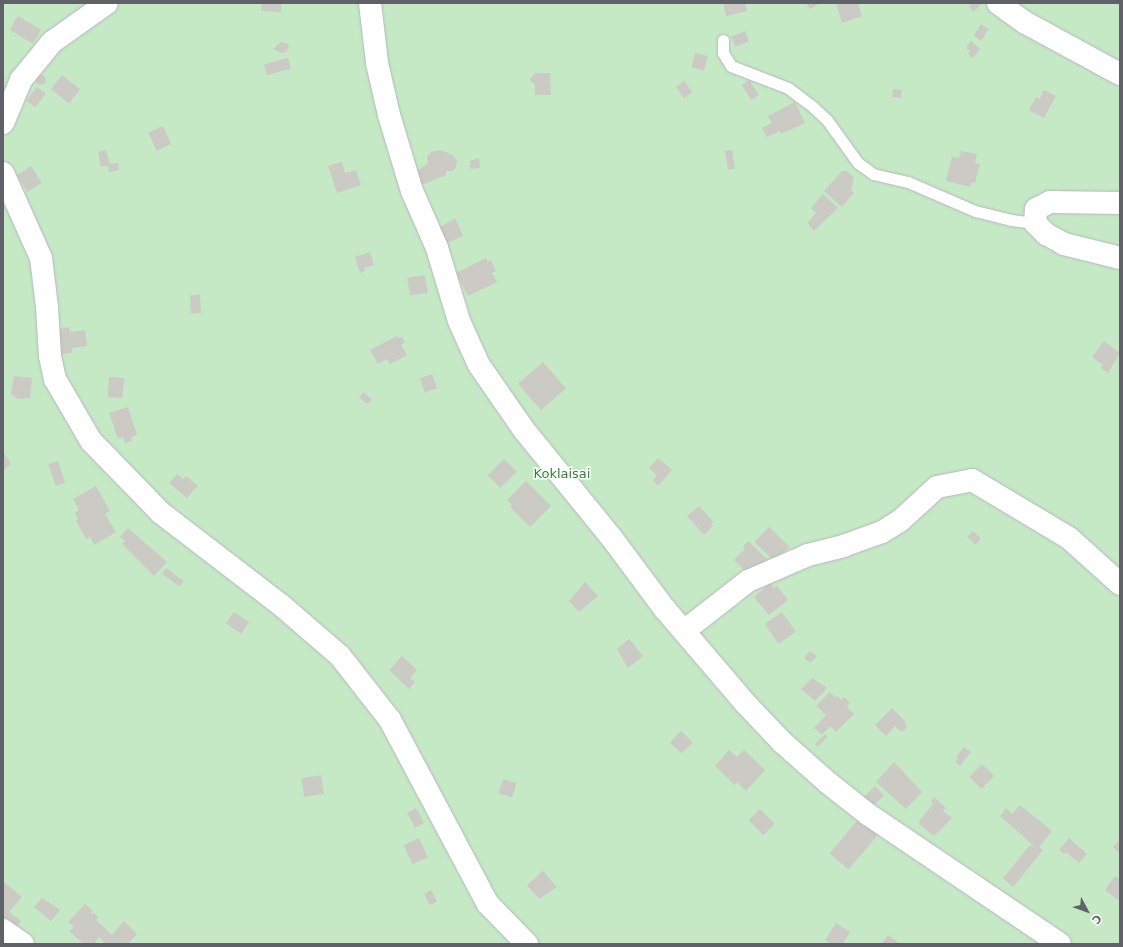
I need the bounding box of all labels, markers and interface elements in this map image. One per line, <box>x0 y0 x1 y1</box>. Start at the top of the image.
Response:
park label: Koklaisai <box>534 466 590 482</box>
north arrow <box>1067 891 1107 931</box>
text: С <box>1089 912 1104 927</box>

